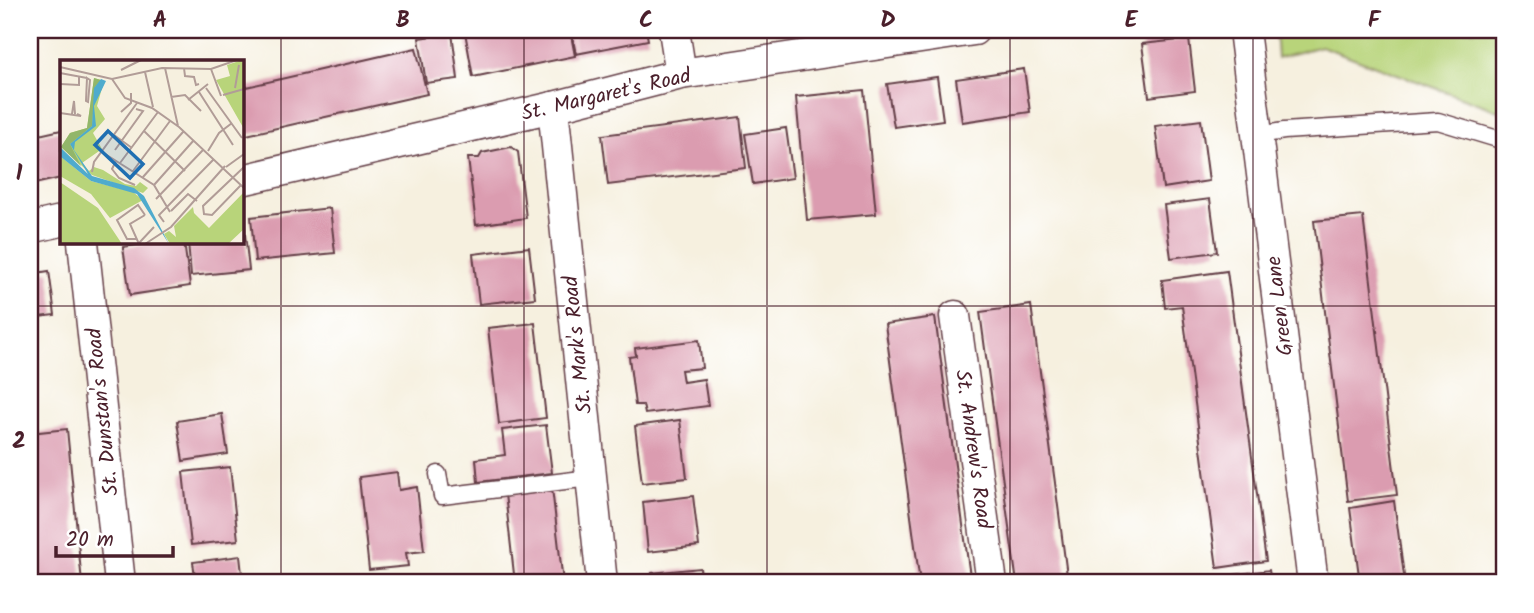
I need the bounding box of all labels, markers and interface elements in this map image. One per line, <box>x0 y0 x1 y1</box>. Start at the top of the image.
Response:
text: A <box>153 3 167 39</box>
text: B <box>396 3 410 39</box>
text: C <box>639 3 653 39</box>
text: D <box>880 3 896 39</box>
text: E <box>1125 3 1139 39</box>
text: F <box>1368 3 1382 39</box>
inset map <box>60 60 243 243</box>
street label: St. Margaret's Road <box>518 60 695 131</box>
text: 1 <box>16 156 23 192</box>
street label: Green Lane <box>1258 254 1303 358</box>
street label: St. Mark's Road <box>555 274 602 415</box>
street label: St. Dunstan's Road <box>78 326 129 497</box>
street label: St. Andrew's Road <box>945 368 1000 531</box>
text: 2 <box>12 424 26 460</box>
scale bar <box>56 515 173 559</box>
text: 20 m <box>66 524 114 557</box>

